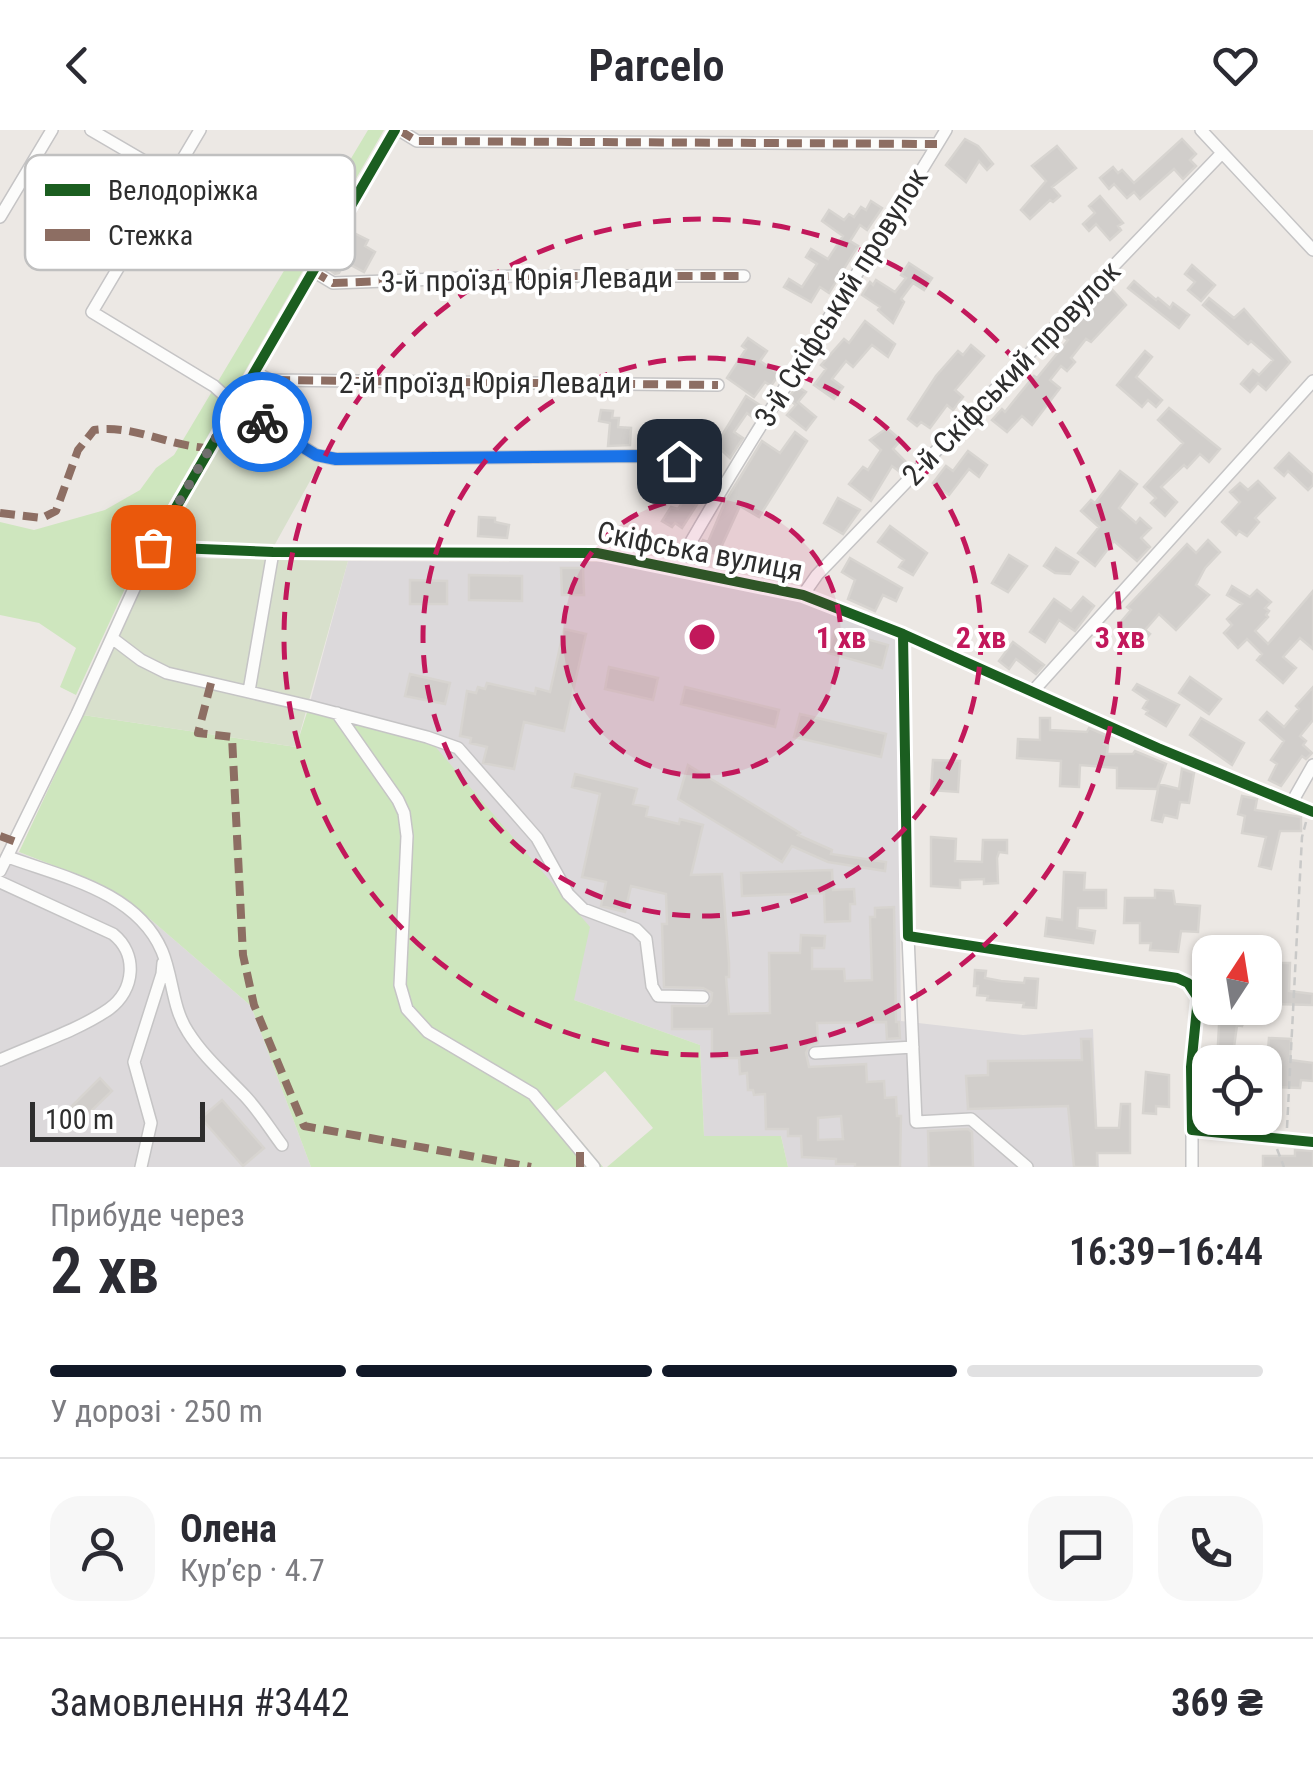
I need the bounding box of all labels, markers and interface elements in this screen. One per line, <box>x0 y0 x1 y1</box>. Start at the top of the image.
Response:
icon: back <box>50 38 105 93</box>
icon: heart <box>1208 38 1263 93</box>
text: Parcelo <box>588 39 725 92</box>
legend <box>25 155 355 270</box>
street label: 3-й Скіфський провулок <box>747 161 935 433</box>
text: Велодоріжка <box>108 174 259 207</box>
text: Стежка <box>108 219 193 252</box>
street label: 2-й Скіфський провулок <box>895 254 1127 492</box>
street label: 3-й проїзд Юрія Левади <box>381 259 673 299</box>
street label: 2-й проїзд Юрія Левади <box>339 365 631 400</box>
courier <box>212 372 312 472</box>
icon: bike <box>235 395 290 450</box>
pin <box>637 419 722 504</box>
icon: home <box>652 434 707 489</box>
pin <box>111 505 196 590</box>
street label: Скіфська вулиця <box>594 514 806 588</box>
icon: bag <box>126 520 181 575</box>
centre of rings <box>684 619 720 655</box>
text: 1 хв <box>816 620 866 655</box>
text: 2 хв <box>956 620 1006 655</box>
text: 3 хв <box>1095 620 1145 655</box>
north arrow <box>1192 935 1282 1025</box>
map controls <box>1192 935 1282 1135</box>
button: locate <box>1192 1045 1282 1135</box>
scale bar <box>30 1097 205 1141</box>
text: 100 m <box>45 1103 114 1136</box>
text: Прибуде через <box>50 1196 245 1234</box>
text: 16:39–16:44 <box>1069 1230 1263 1274</box>
text: 2 хв <box>50 1233 159 1309</box>
text: У дорозі · 250 m <box>50 1392 263 1430</box>
button: person <box>50 1496 155 1601</box>
button: chat <box>1028 1496 1133 1601</box>
button: phone <box>1158 1496 1263 1601</box>
text: Олена <box>180 1507 277 1551</box>
text: Кур’єр · 4.7 <box>180 1551 325 1589</box>
text: Замовлення #3442 <box>50 1681 349 1725</box>
text: 369 ₴ <box>1171 1681 1263 1725</box>

